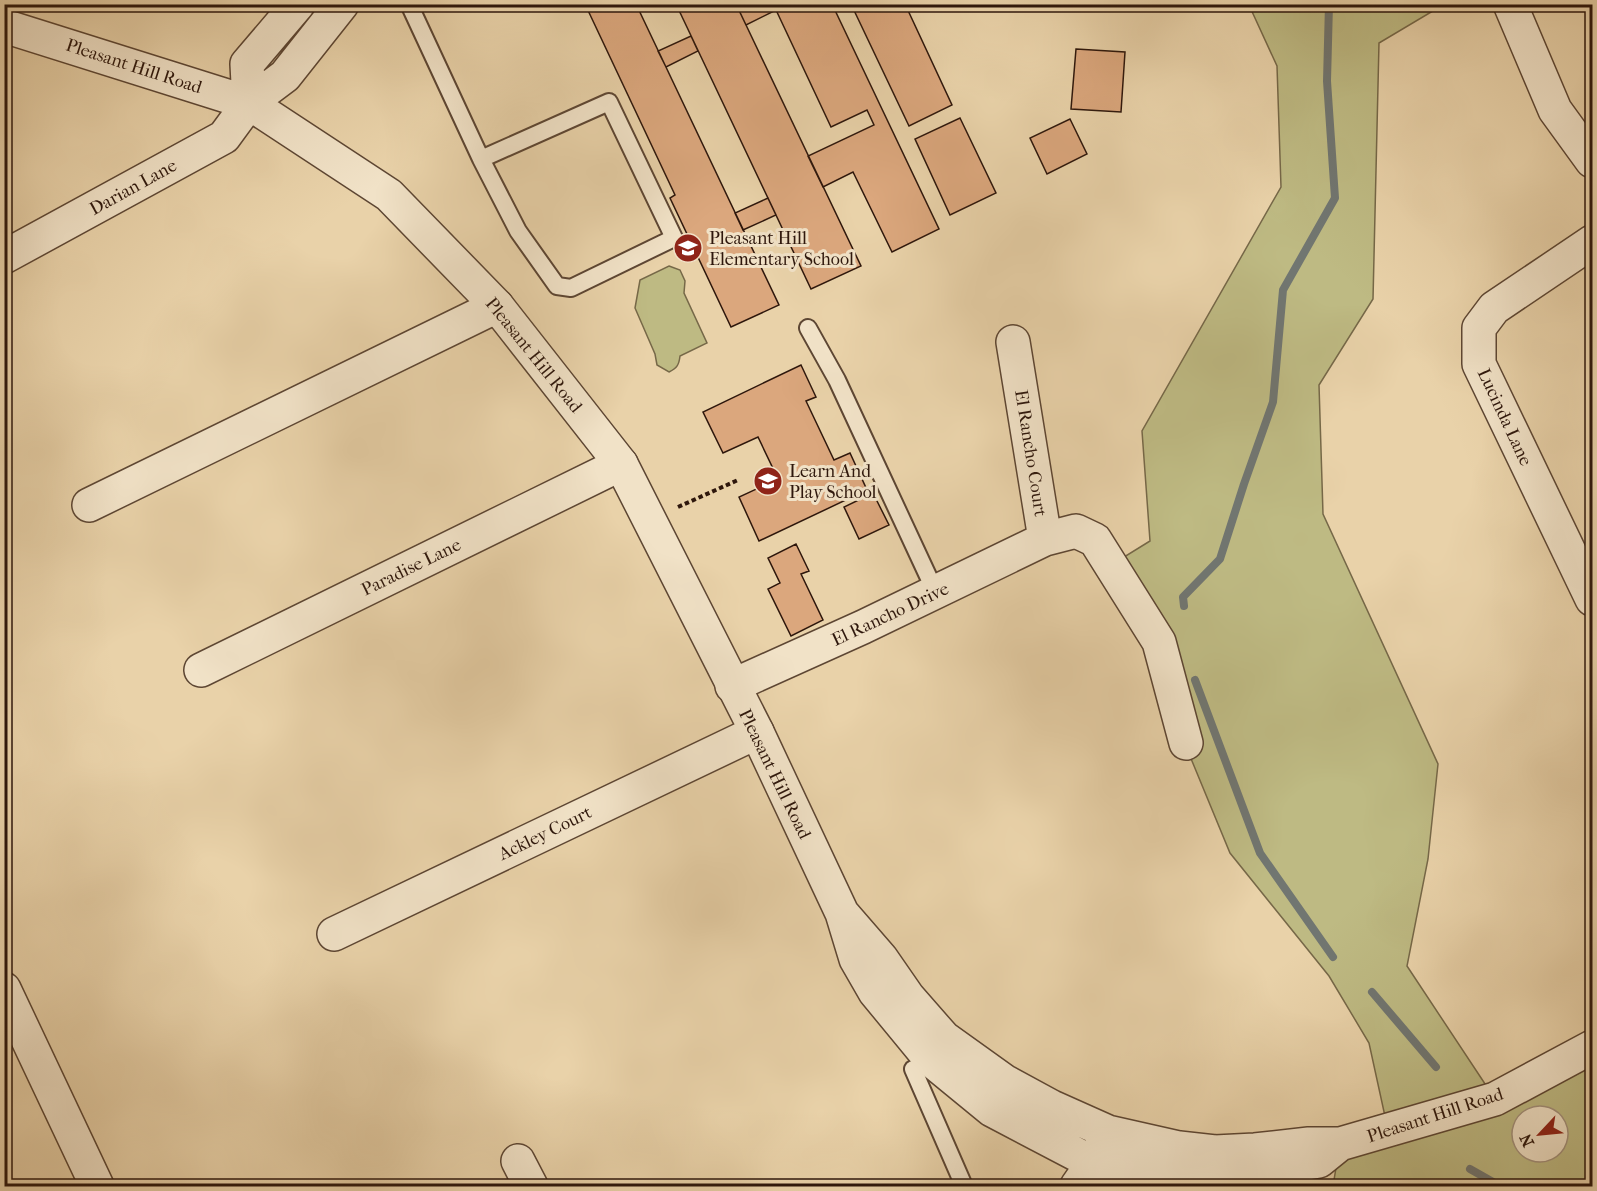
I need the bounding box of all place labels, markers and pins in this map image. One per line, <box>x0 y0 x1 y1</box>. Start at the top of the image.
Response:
place label: Pleasant Hill Elementary School <box>709 228 854 270</box>
school or university icon: Pleasant Hill Elementary School <box>672 232 704 264</box>
place label: Learn And Play School <box>789 461 877 503</box>
school or university icon: Learn And Play School <box>752 465 784 497</box>

